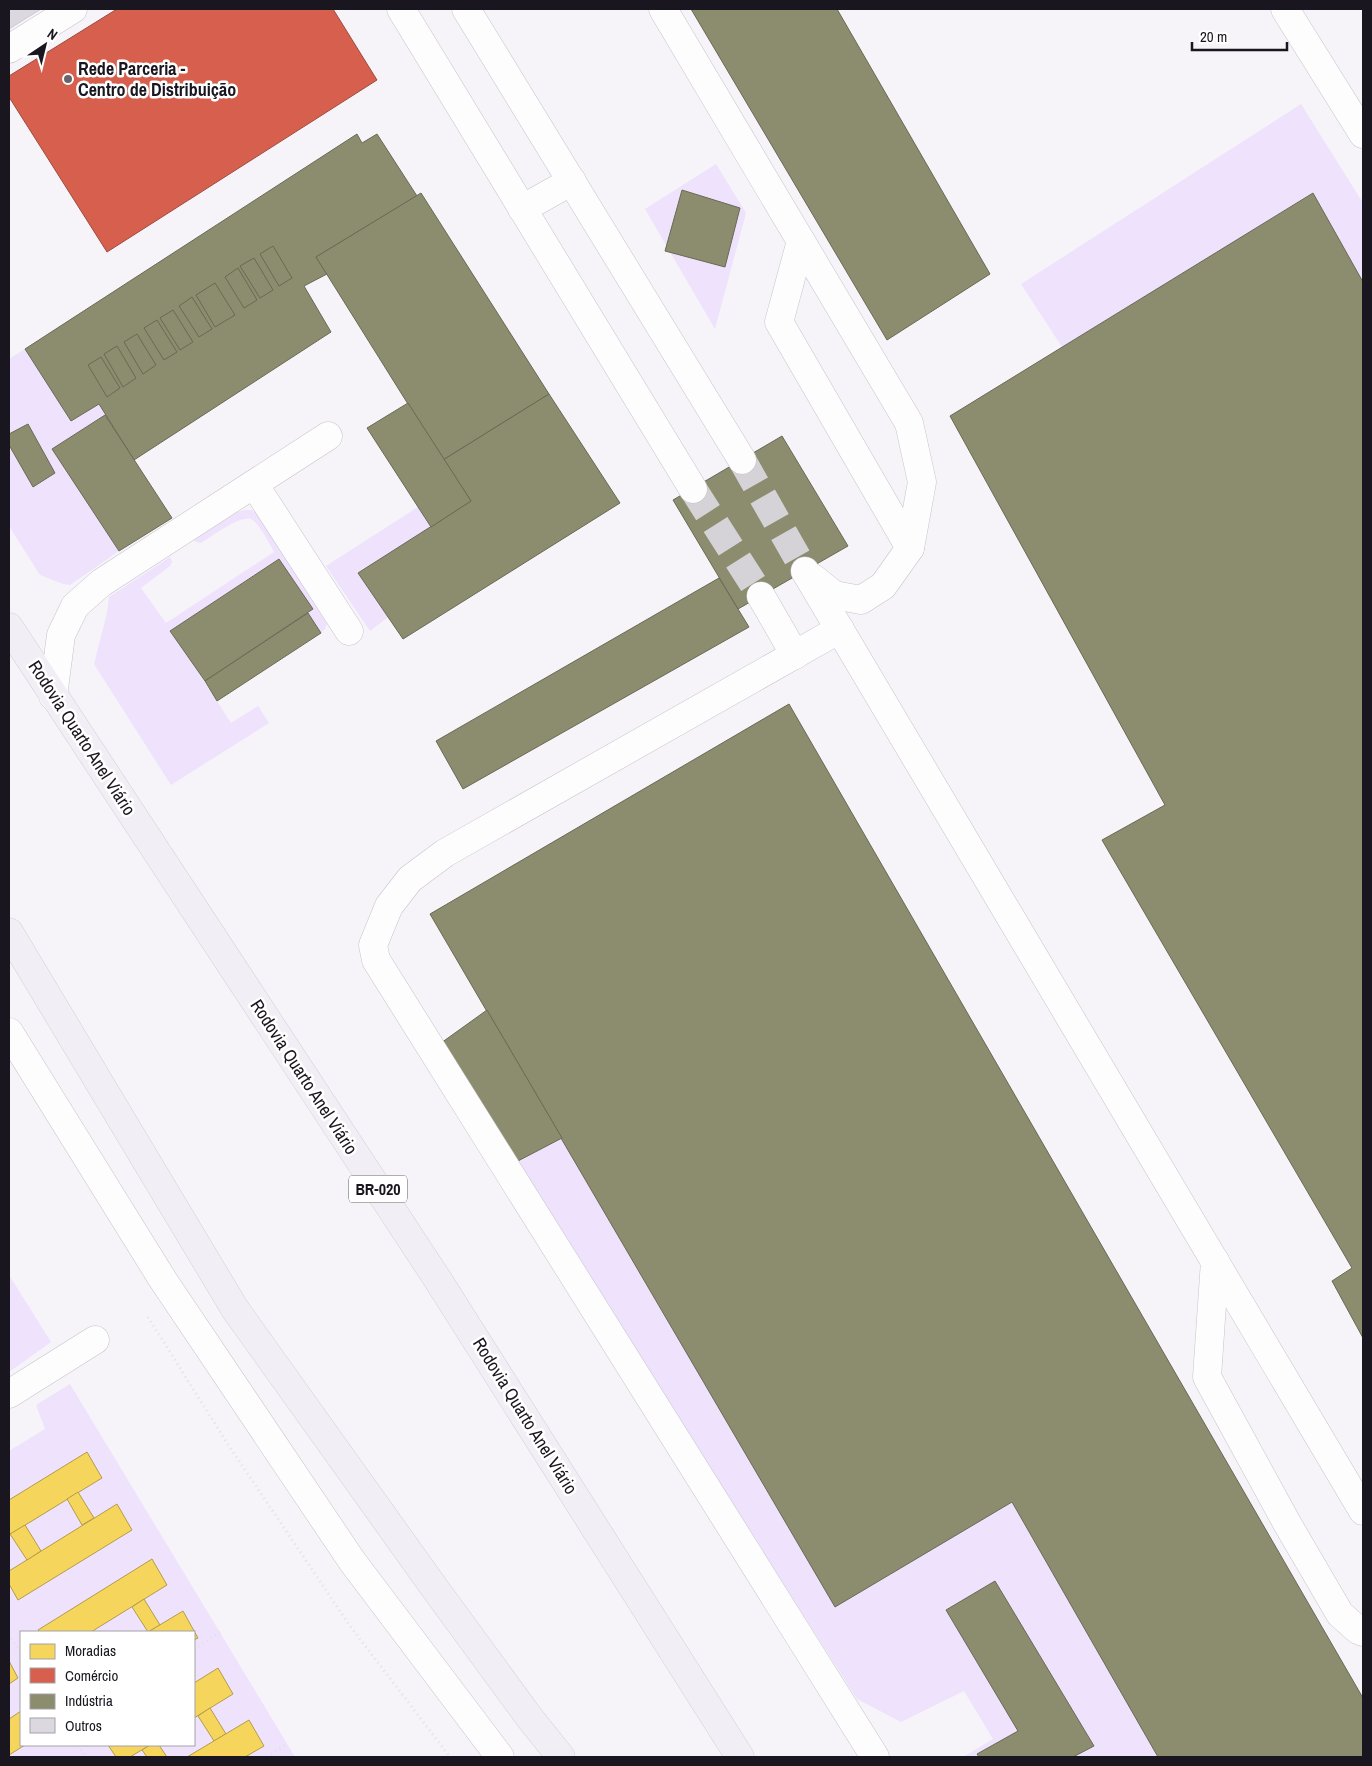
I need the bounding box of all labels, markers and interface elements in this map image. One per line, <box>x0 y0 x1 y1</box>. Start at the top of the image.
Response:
north arrow <box>20 20 70 70</box>
scale bar <box>1192 20 1287 52</box>
text: N <box>44 25 61 44</box>
text: 20 m <box>1200 26 1227 47</box>
place label: Rede Parceria - Centro de Distribuição <box>78 56 236 102</box>
marker: Rede Parceria - Centro de Distribuição <box>62 73 74 85</box>
street label: Rodovia Quarto Anel Viário <box>23 655 142 820</box>
street label: Rodovia Quarto Anel Viário <box>245 994 364 1159</box>
road number: BR-020 <box>349 1176 407 1202</box>
street label: Rodovia Quarto Anel Viário <box>467 1333 584 1499</box>
legend <box>20 1631 195 1746</box>
text: Moradias <box>65 1640 116 1661</box>
text: Comércio <box>65 1665 118 1686</box>
text: Indústria <box>65 1690 113 1711</box>
text: Outros <box>65 1715 102 1736</box>

